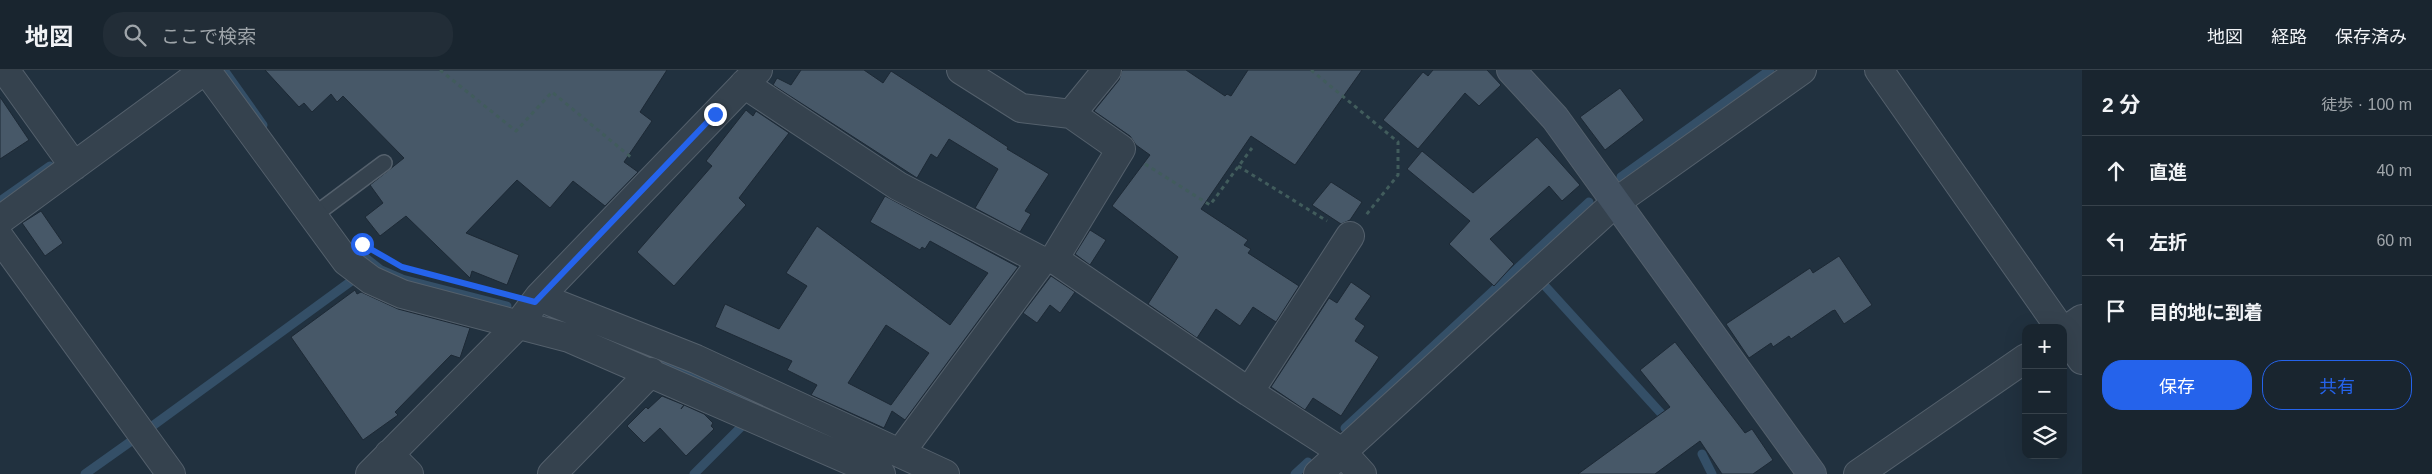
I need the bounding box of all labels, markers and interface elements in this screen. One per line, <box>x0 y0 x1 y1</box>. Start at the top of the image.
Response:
search box <box>103 12 453 57</box>
icon: search <box>121 21 149 49</box>
text: 地図 <box>25 23 73 50</box>
text: ここで検索 <box>161 26 256 47</box>
text: 地図 <box>2207 27 2243 47</box>
text: 経路 <box>2271 27 2307 47</box>
text: 保存済み <box>2335 27 2407 47</box>
text: 2 分 <box>2102 93 2141 116</box>
text: 徒歩 · 100 m <box>2321 96 2412 113</box>
route end <box>704 103 727 126</box>
icon: ahead <box>2102 157 2130 185</box>
text: 直進 <box>2149 162 2187 183</box>
text: 40 m <box>2376 162 2412 179</box>
icon: left <box>2102 227 2130 255</box>
text: 左折 <box>2149 232 2187 253</box>
text: 60 m <box>2376 232 2412 249</box>
route start <box>351 233 374 256</box>
icon: arrive <box>2102 297 2130 325</box>
text: 目的地に到着 <box>2149 302 2263 323</box>
map controls <box>2022 324 2067 459</box>
button: + <box>2022 324 2067 369</box>
button: 保存 <box>2102 360 2252 410</box>
button: 共有 <box>2262 360 2412 410</box>
button: − <box>2022 369 2067 414</box>
button: layers <box>2022 414 2067 459</box>

